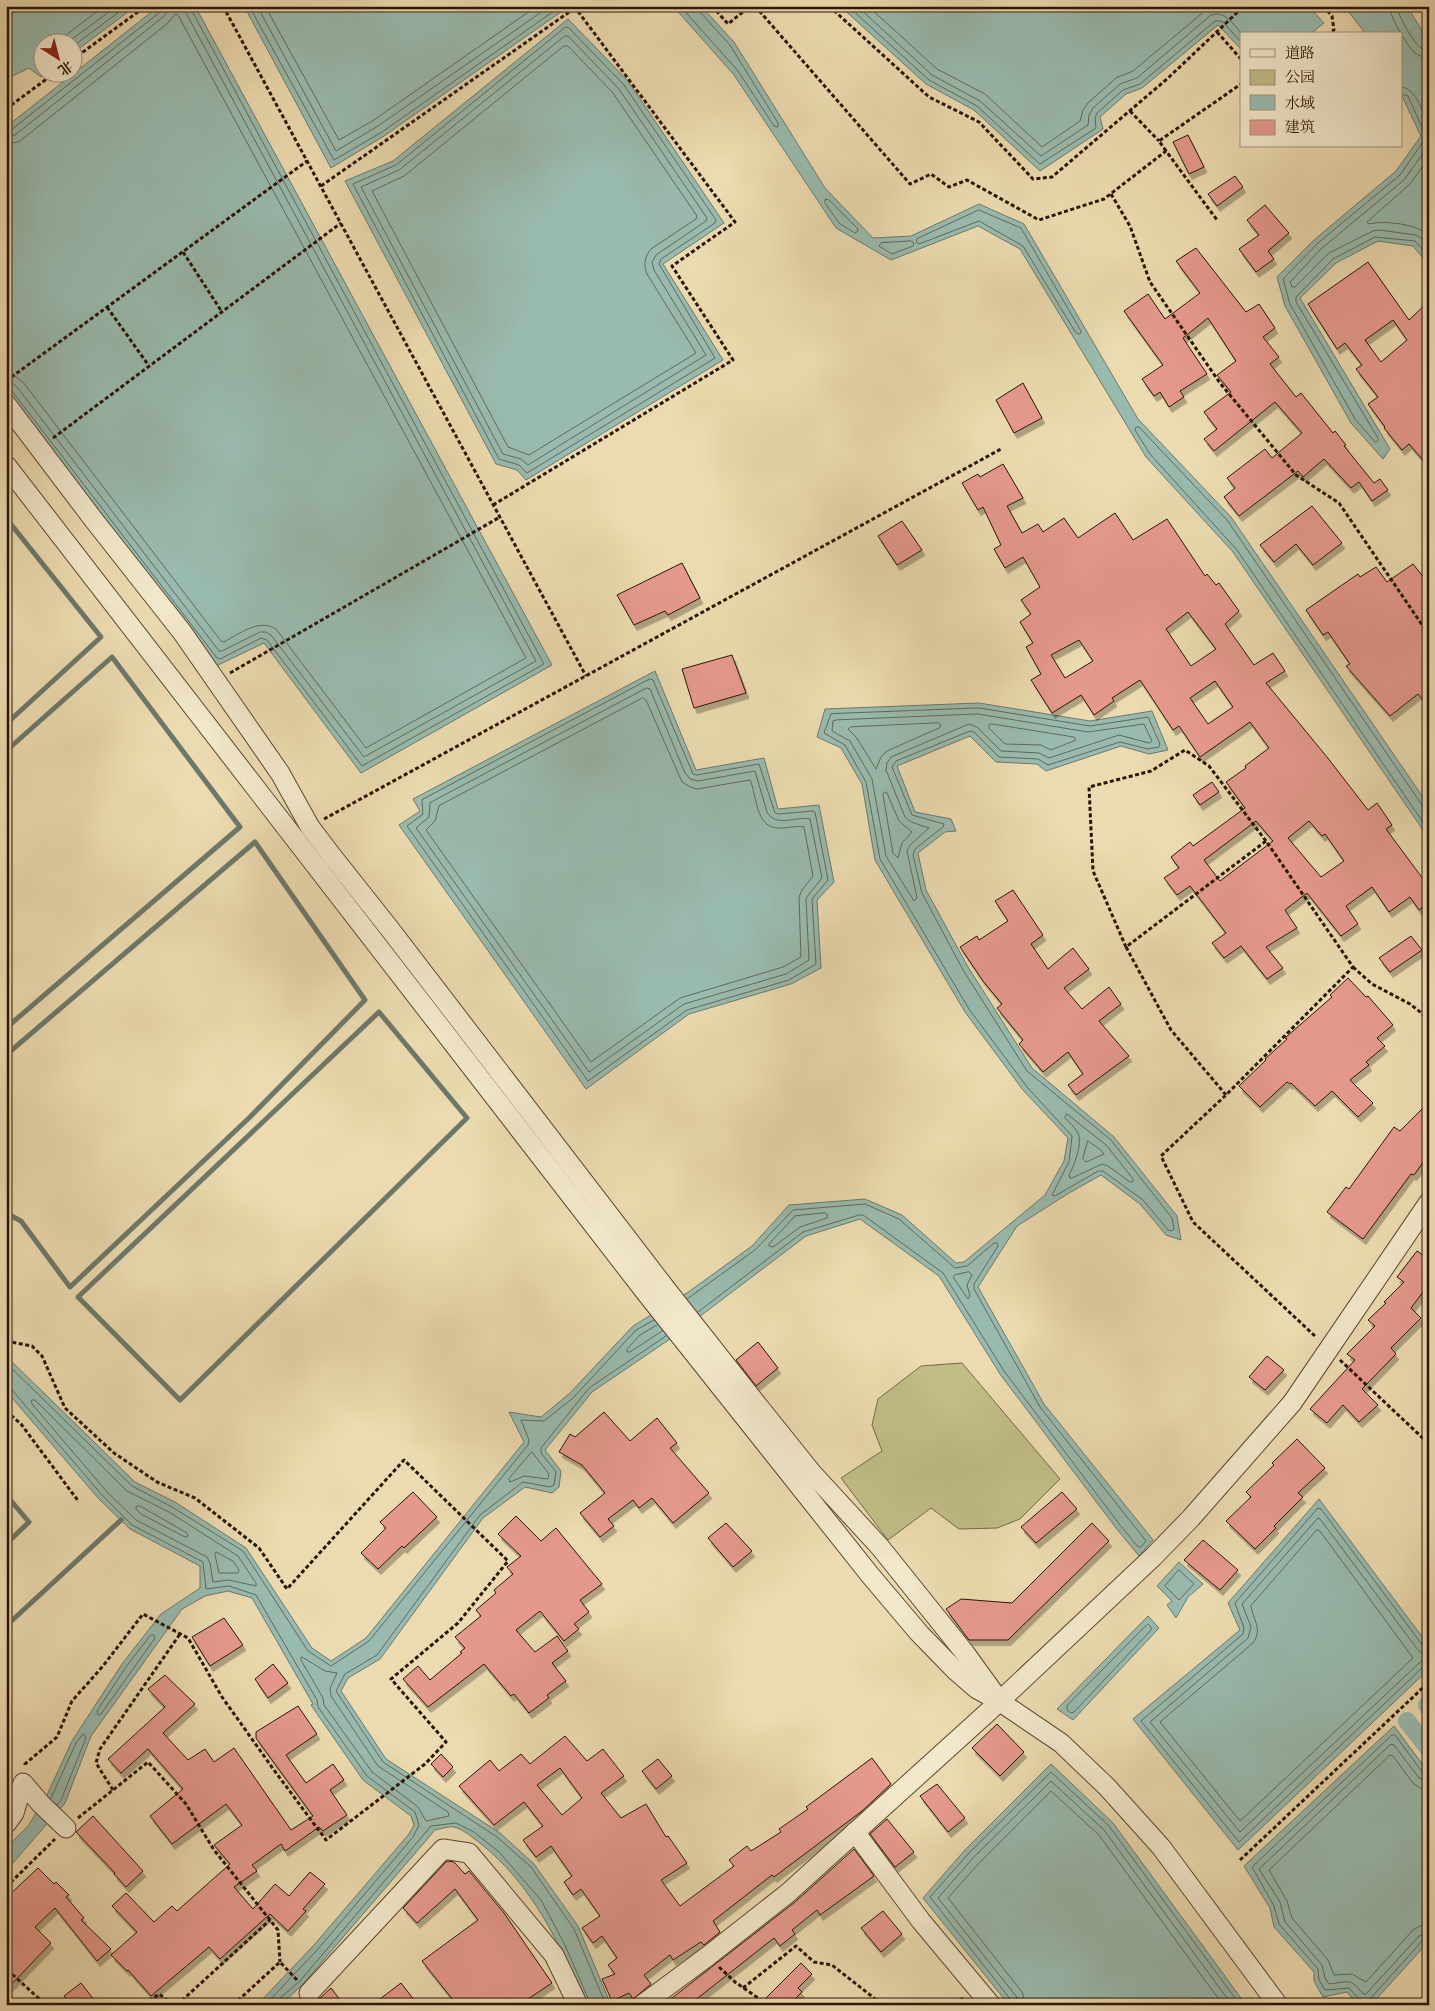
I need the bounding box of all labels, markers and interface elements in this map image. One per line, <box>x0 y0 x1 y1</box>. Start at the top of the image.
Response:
north arrow <box>32 32 82 82</box>
legend <box>1240 32 1402 148</box>
text: 道路 <box>1285 42 1315 63</box>
text: 北 <box>54 56 77 81</box>
text: 公园 <box>1285 66 1315 87</box>
text: 水域 <box>1285 92 1315 113</box>
text: 建筑 <box>1285 116 1315 137</box>

